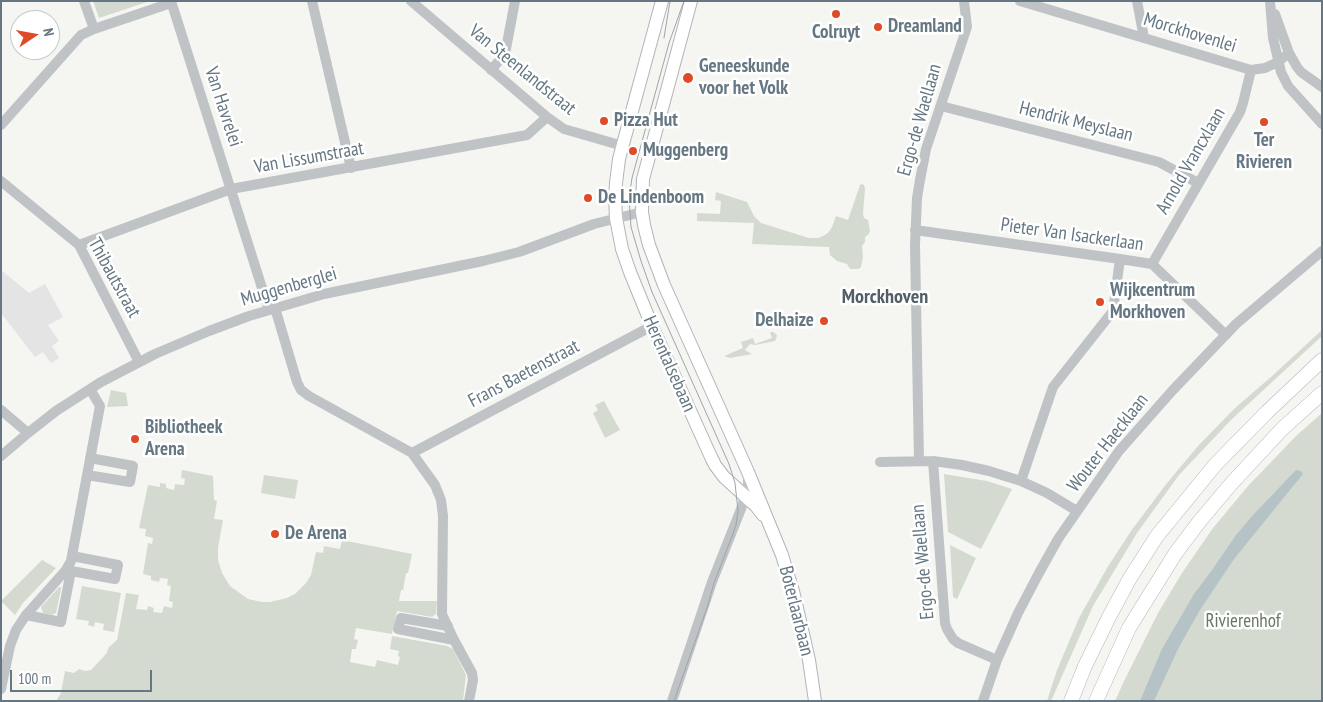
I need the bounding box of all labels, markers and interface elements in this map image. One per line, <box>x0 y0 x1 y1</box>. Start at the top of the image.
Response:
marker: Colruyt <box>830 8 842 20</box>
street label: Morckhovenlei <box>1141 8 1239 58</box>
north arrow <box>10 10 60 60</box>
place label: Dreamland <box>888 16 962 38</box>
street label: Van Steenlandstraat <box>464 20 580 120</box>
marker: Dreamland <box>872 21 884 33</box>
place label: Colruyt <box>812 22 860 44</box>
text: N <box>39 27 58 38</box>
place label: Geneeskunde voor het Volk <box>699 56 790 100</box>
street label: Ergo-de Waellaan <box>893 61 947 179</box>
street label: Van Havrelei <box>199 64 247 150</box>
marker: Geneeskunde voor het Volk <box>681 71 695 85</box>
street label: Hendrik Meyslaan <box>1017 97 1135 147</box>
street label: Arnold Vrancxlaan <box>1151 104 1231 218</box>
place label: Pizza Hut <box>614 110 678 132</box>
marker: Pizza Hut <box>598 115 610 127</box>
marker: Ter Rivieren <box>1258 116 1270 128</box>
place label: Ter Rivieren <box>1236 130 1292 174</box>
street label: Van Lissumstraat <box>252 137 366 179</box>
place label: Muggenberg <box>643 140 728 162</box>
marker: Muggenberg <box>627 145 639 157</box>
place label: De Lindenboom <box>598 187 704 209</box>
marker: De Lindenboom <box>582 192 594 204</box>
street label: Pieter Van Isackerlaan <box>999 214 1145 256</box>
street label: Thibautstraat <box>83 234 145 322</box>
street label: Muggenberglei <box>238 262 340 312</box>
place label: Wijkcentrum Morkhoven <box>1110 280 1195 324</box>
district label: Morckhoven <box>842 285 928 309</box>
marker: Wijkcentrum Morkhoven <box>1094 296 1106 308</box>
place label: Delhaize <box>755 310 814 332</box>
street label: Herentalsebaan <box>638 312 700 416</box>
marker: Delhaize <box>818 315 830 327</box>
street label: Frans Baetenstraat <box>465 335 583 413</box>
street label: Wouter Haecklaan <box>1063 389 1153 497</box>
place label: Bibliotheek Arena <box>145 417 223 461</box>
marker: Bibliotheek Arena <box>129 433 141 445</box>
street label: Ergo-de Waellaan <box>907 504 939 620</box>
place label: De Arena <box>285 523 347 545</box>
marker: De Arena <box>269 528 281 540</box>
street label: Boterlaarbaan <box>774 564 818 658</box>
park label: Rivierenhof <box>1205 611 1281 633</box>
scale bar <box>12 660 155 692</box>
text: 100 m <box>18 669 51 688</box>

